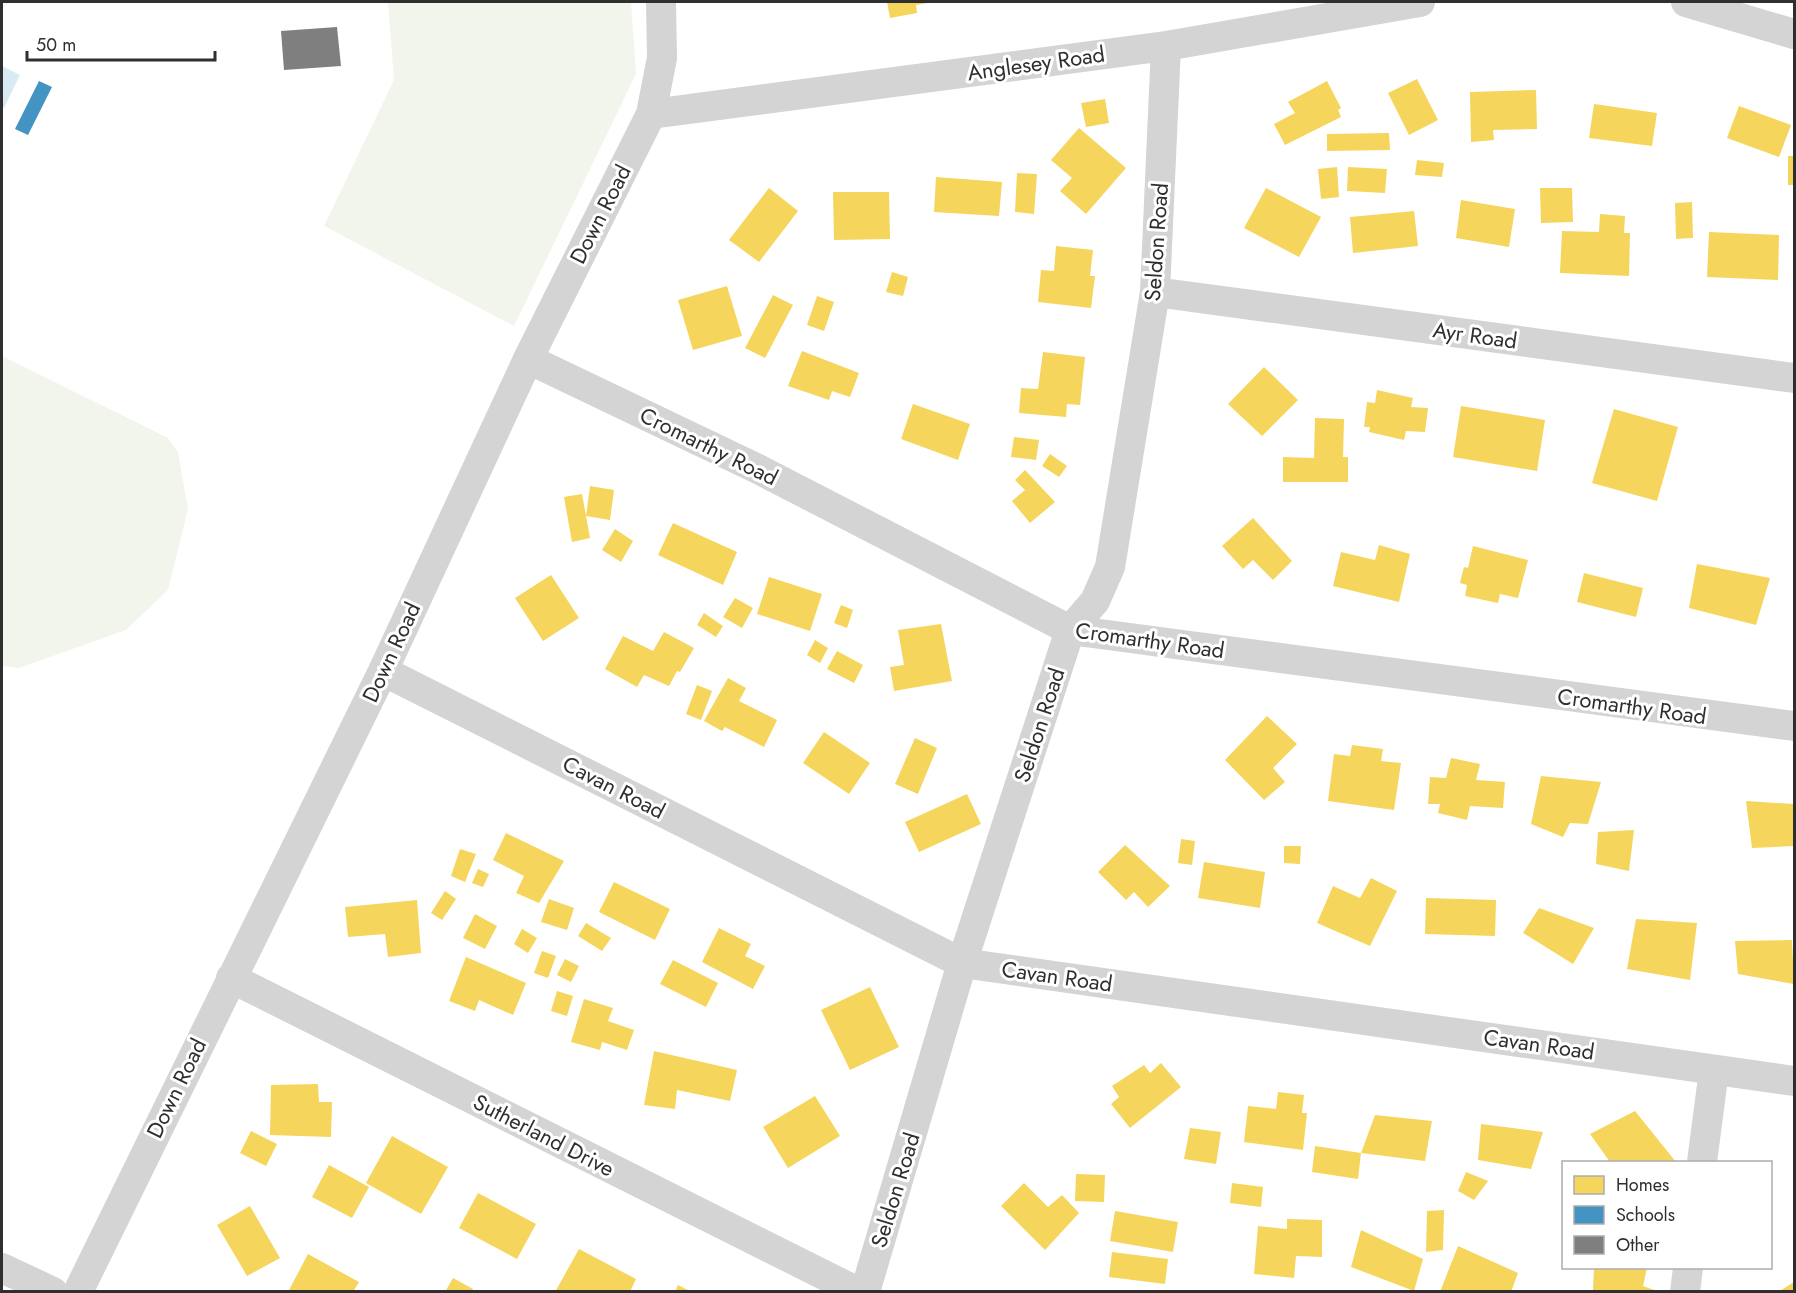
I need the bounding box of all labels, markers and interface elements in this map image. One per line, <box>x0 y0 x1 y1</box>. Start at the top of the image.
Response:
scale bar <box>27 24 214 62</box>
text: 50 m <box>36 32 76 58</box>
street label: Anglesey Road <box>965 38 1107 88</box>
street label: Down Road <box>561 159 639 269</box>
street label: Seldon Road <box>1136 182 1176 302</box>
street label: Ayr Road <box>1431 313 1519 357</box>
street label: Cromarthy Road <box>635 399 783 493</box>
street label: Down Road <box>354 597 428 707</box>
street label: Cromarthy Road <box>1073 614 1227 666</box>
street label: Seldon Road <box>1005 664 1073 786</box>
street label: Cromarthy Road <box>1555 680 1709 732</box>
street label: Cavan Road <box>557 747 671 827</box>
street label: Cavan Road <box>1000 952 1114 1000</box>
street label: Cavan Road <box>1482 1020 1596 1068</box>
street label: Down Road <box>138 1033 214 1143</box>
street label: Sutherland Drive <box>468 1086 620 1184</box>
street label: Seldon Road <box>862 1129 928 1251</box>
legend <box>1562 1161 1772 1269</box>
text: Homes <box>1616 1172 1669 1198</box>
text: Schools <box>1616 1202 1675 1228</box>
text: Other <box>1616 1232 1660 1258</box>

